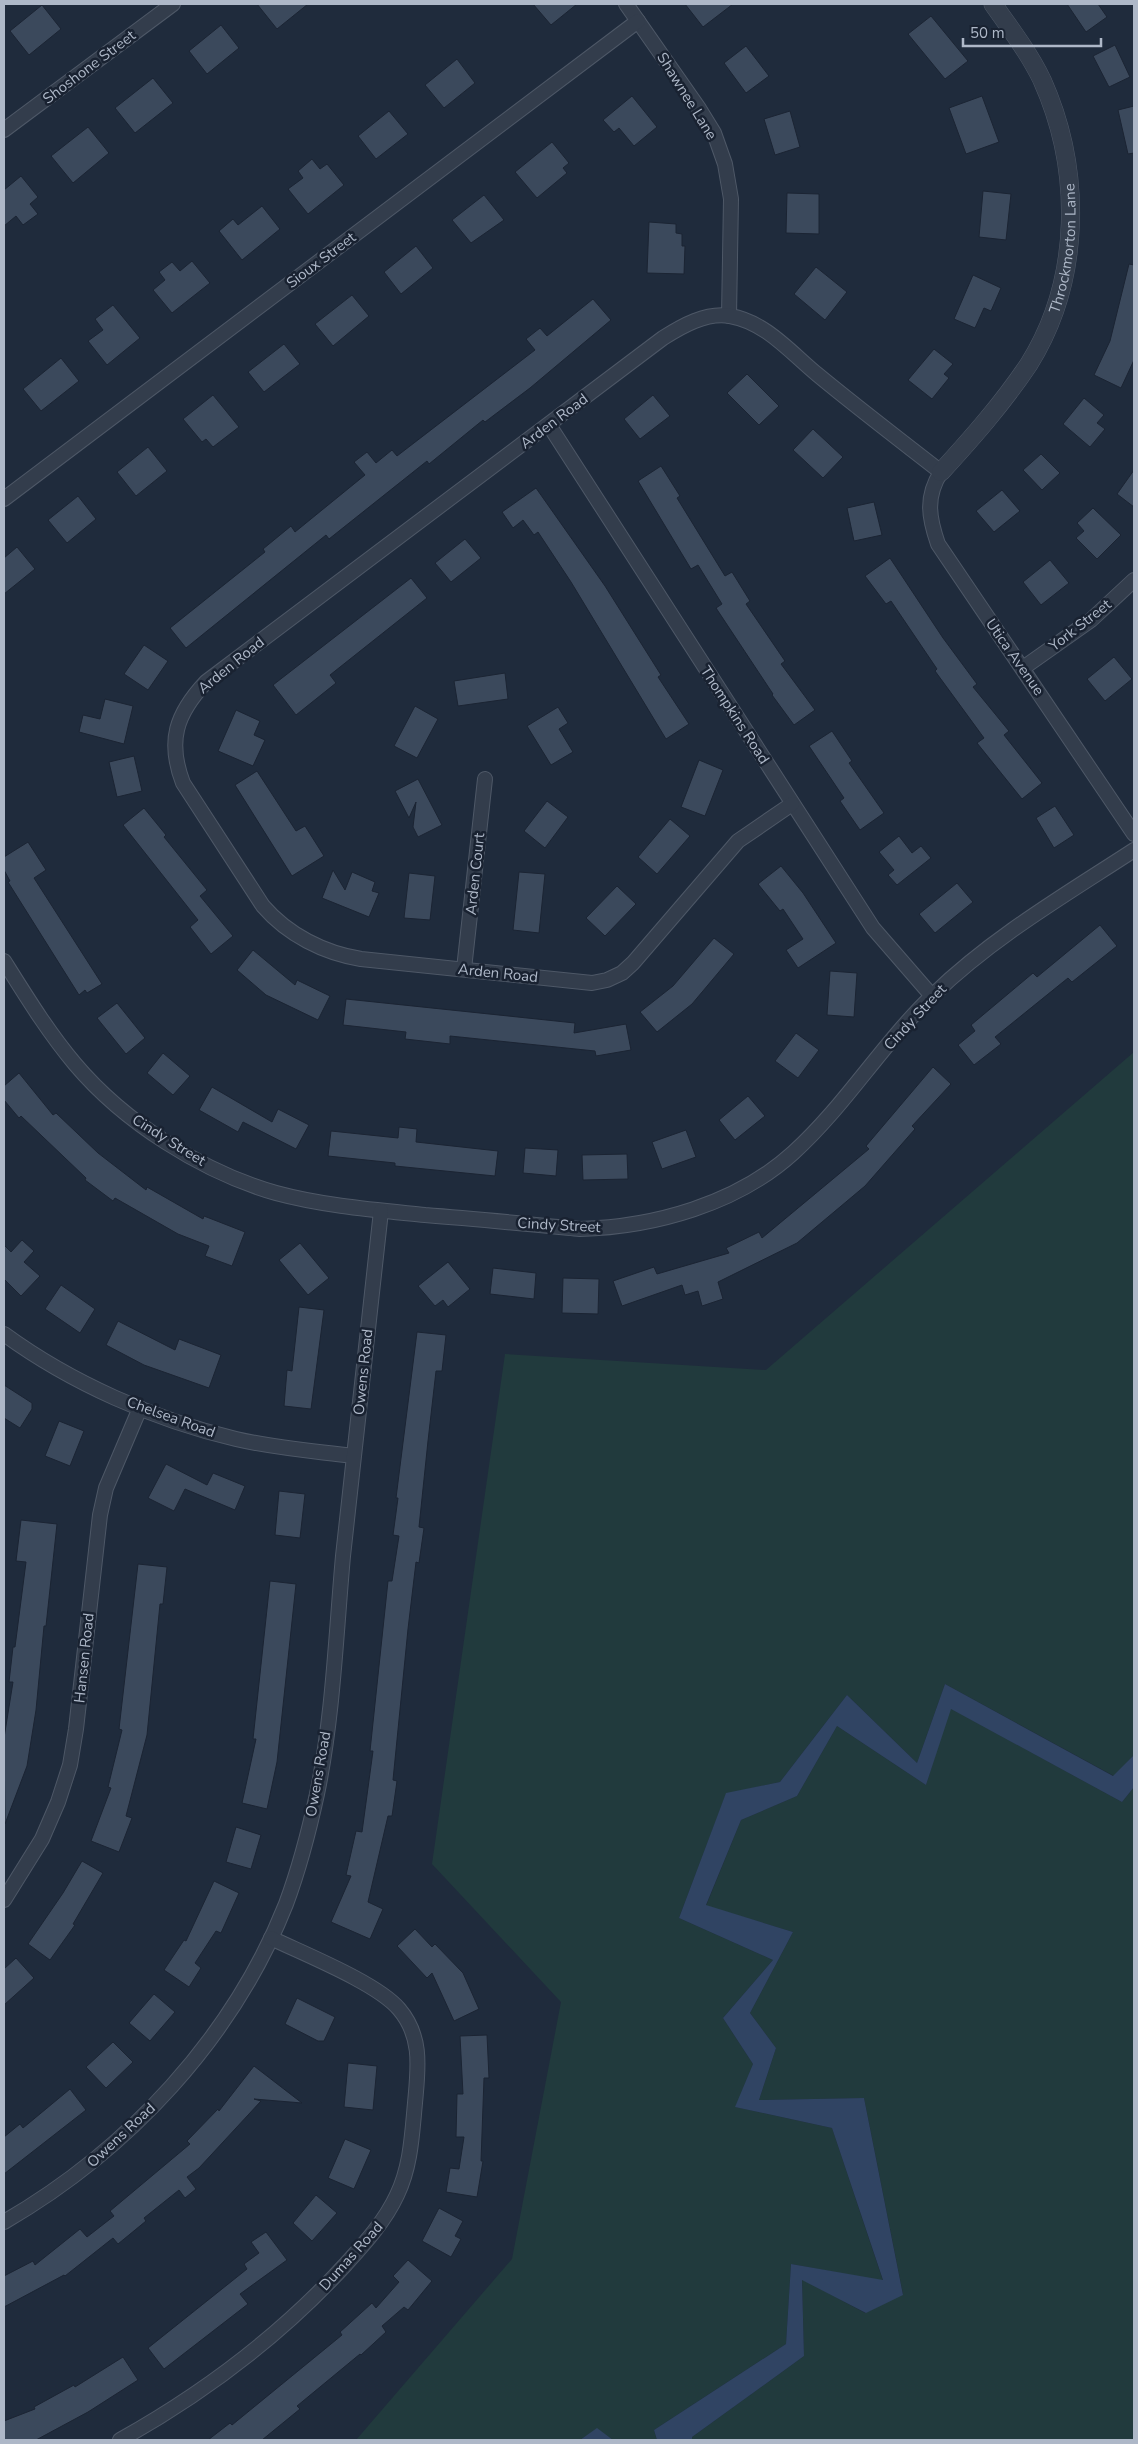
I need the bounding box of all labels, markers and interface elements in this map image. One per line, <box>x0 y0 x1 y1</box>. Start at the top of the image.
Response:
scale bar <box>963 15 1100 47</box>
text: 50 m <box>970 23 1005 43</box>
street label: Shoshone Street <box>38 25 140 109</box>
street label: Shawnee Lane <box>652 49 722 143</box>
street label: Throckmorton Lane <box>1044 183 1081 316</box>
street label: Sioux Street <box>282 227 360 293</box>
street label: Arden Road <box>516 389 592 453</box>
street label: York Street <box>1044 594 1116 656</box>
street label: Utica Avenue <box>981 615 1049 699</box>
street label: Arden Road <box>194 632 268 698</box>
street label: Thompkins Road <box>696 662 774 768</box>
street label: Arden Court <box>461 831 489 916</box>
street label: Arden Road <box>457 959 539 987</box>
street label: Cindy Street <box>879 979 951 1054</box>
street label: Cindy Street <box>128 1109 210 1171</box>
street label: Cindy Street <box>517 1213 602 1237</box>
street label: Owens Road <box>349 1328 377 1416</box>
street label: Chelsea Road <box>124 1392 218 1442</box>
street label: Hansen Road <box>69 1612 99 1704</box>
street label: Owens Road <box>301 1730 335 1818</box>
street label: Owens Road <box>83 2098 159 2172</box>
street label: Dumas Road <box>315 2217 387 2295</box>

